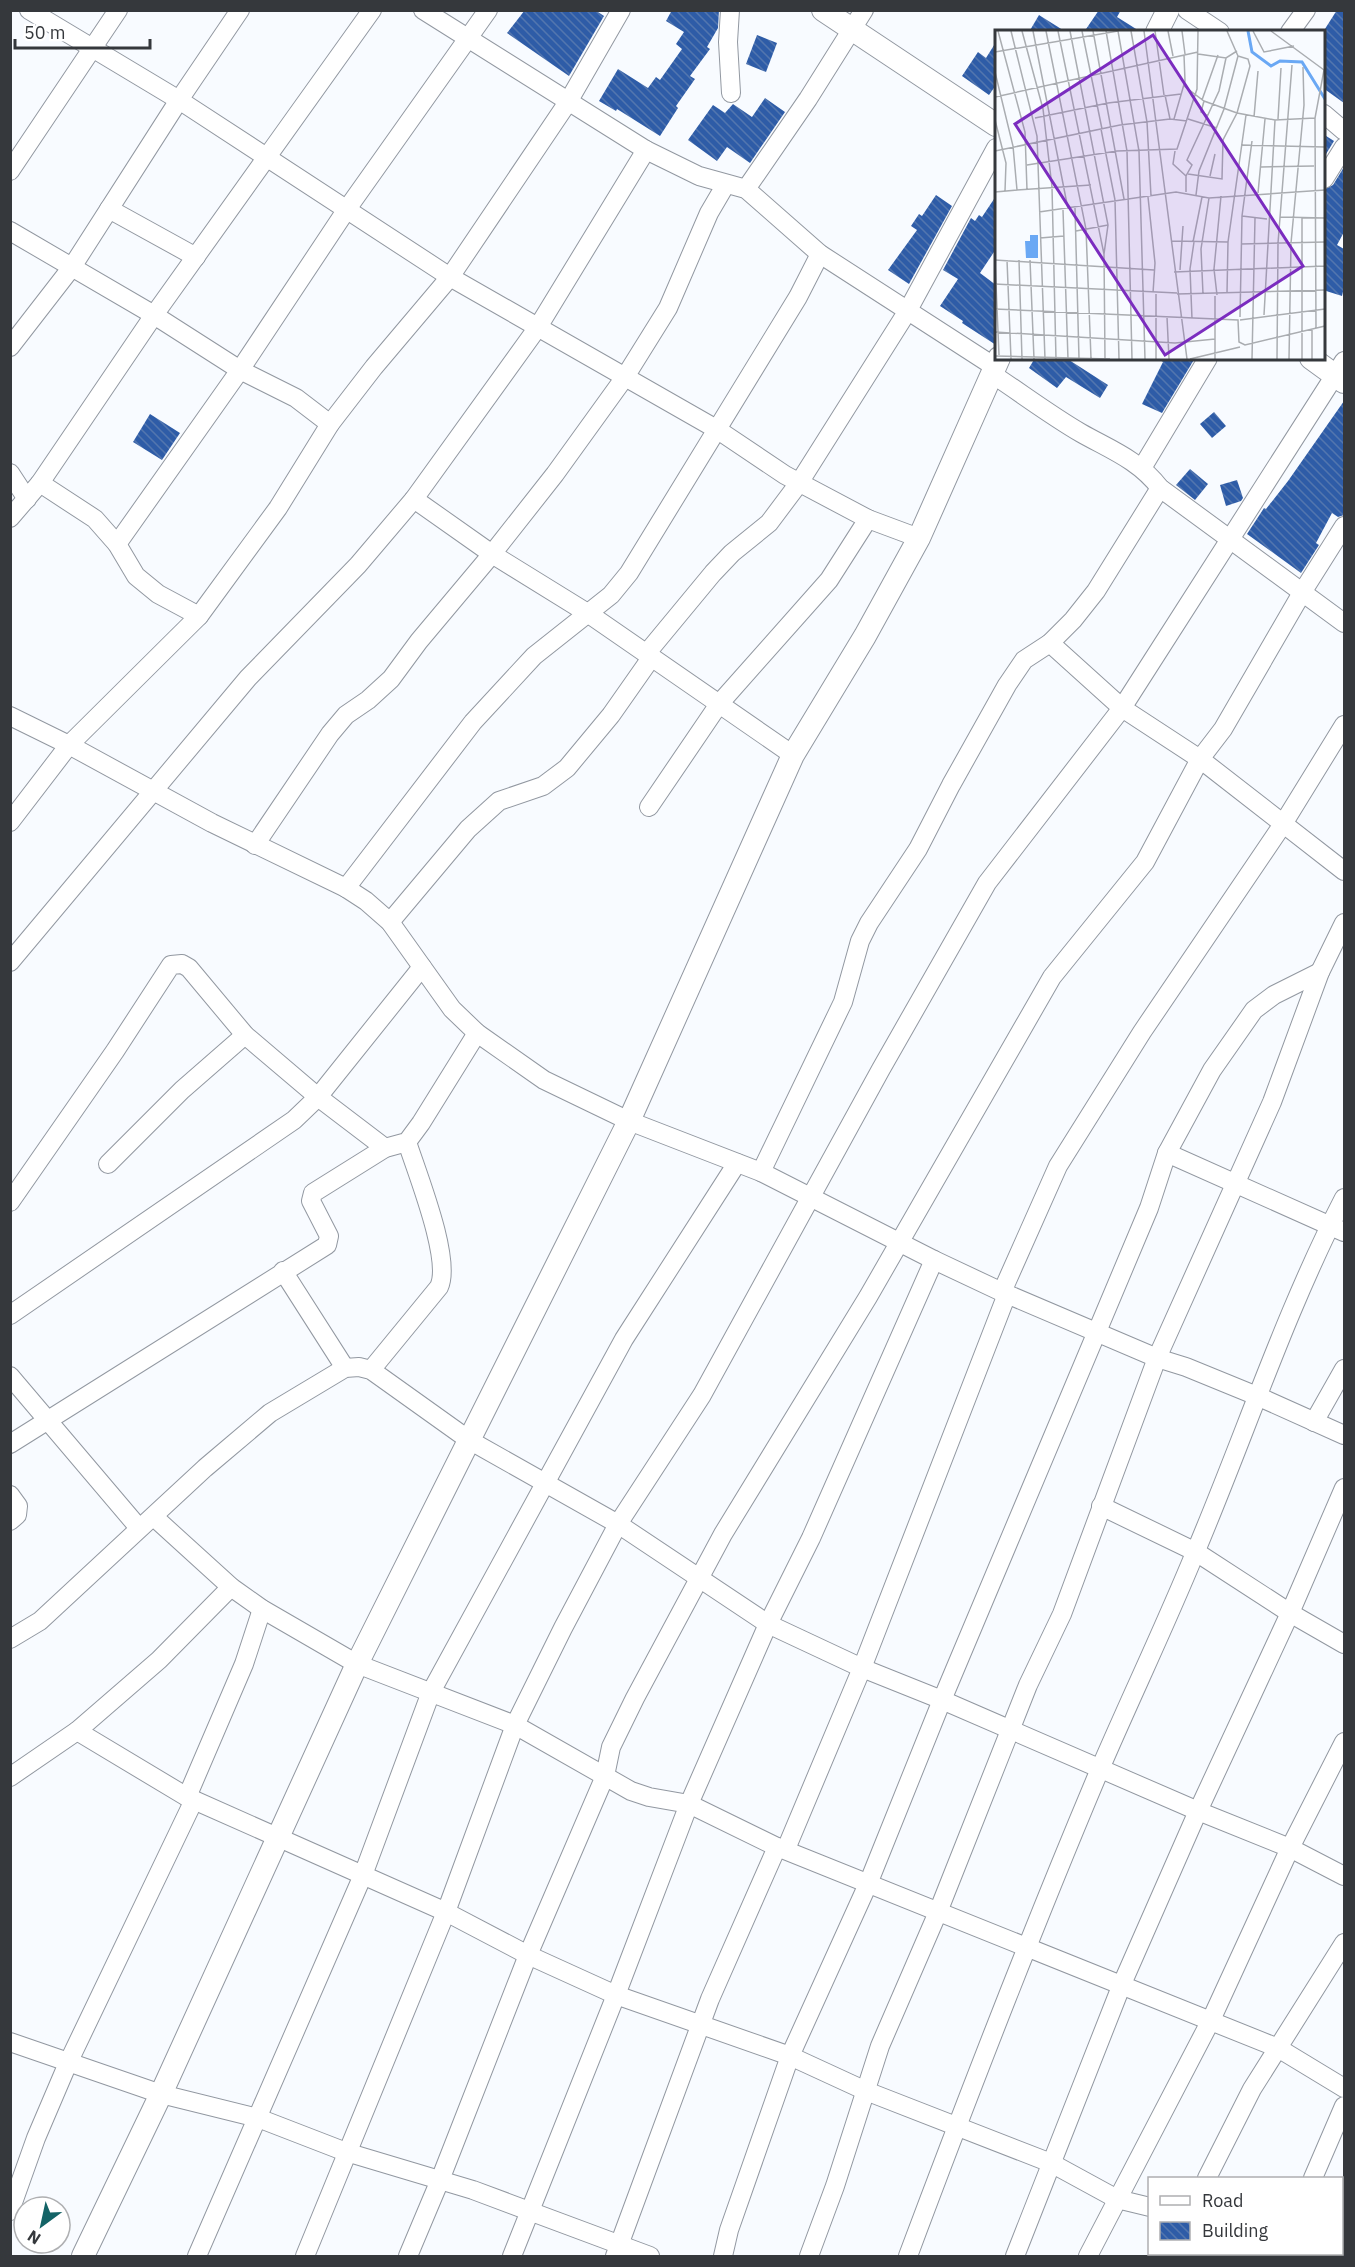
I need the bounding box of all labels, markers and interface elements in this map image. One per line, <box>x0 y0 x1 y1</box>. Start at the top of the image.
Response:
scale bar <box>15 12 150 50</box>
text: 50 m <box>24 21 66 44</box>
inset map <box>995 30 1325 360</box>
legend <box>1148 2177 1343 2255</box>
text: Road <box>1202 2189 1243 2212</box>
north arrow <box>12 2195 72 2255</box>
text: Building <box>1202 2219 1269 2242</box>
text: N <box>24 2226 44 2249</box>

